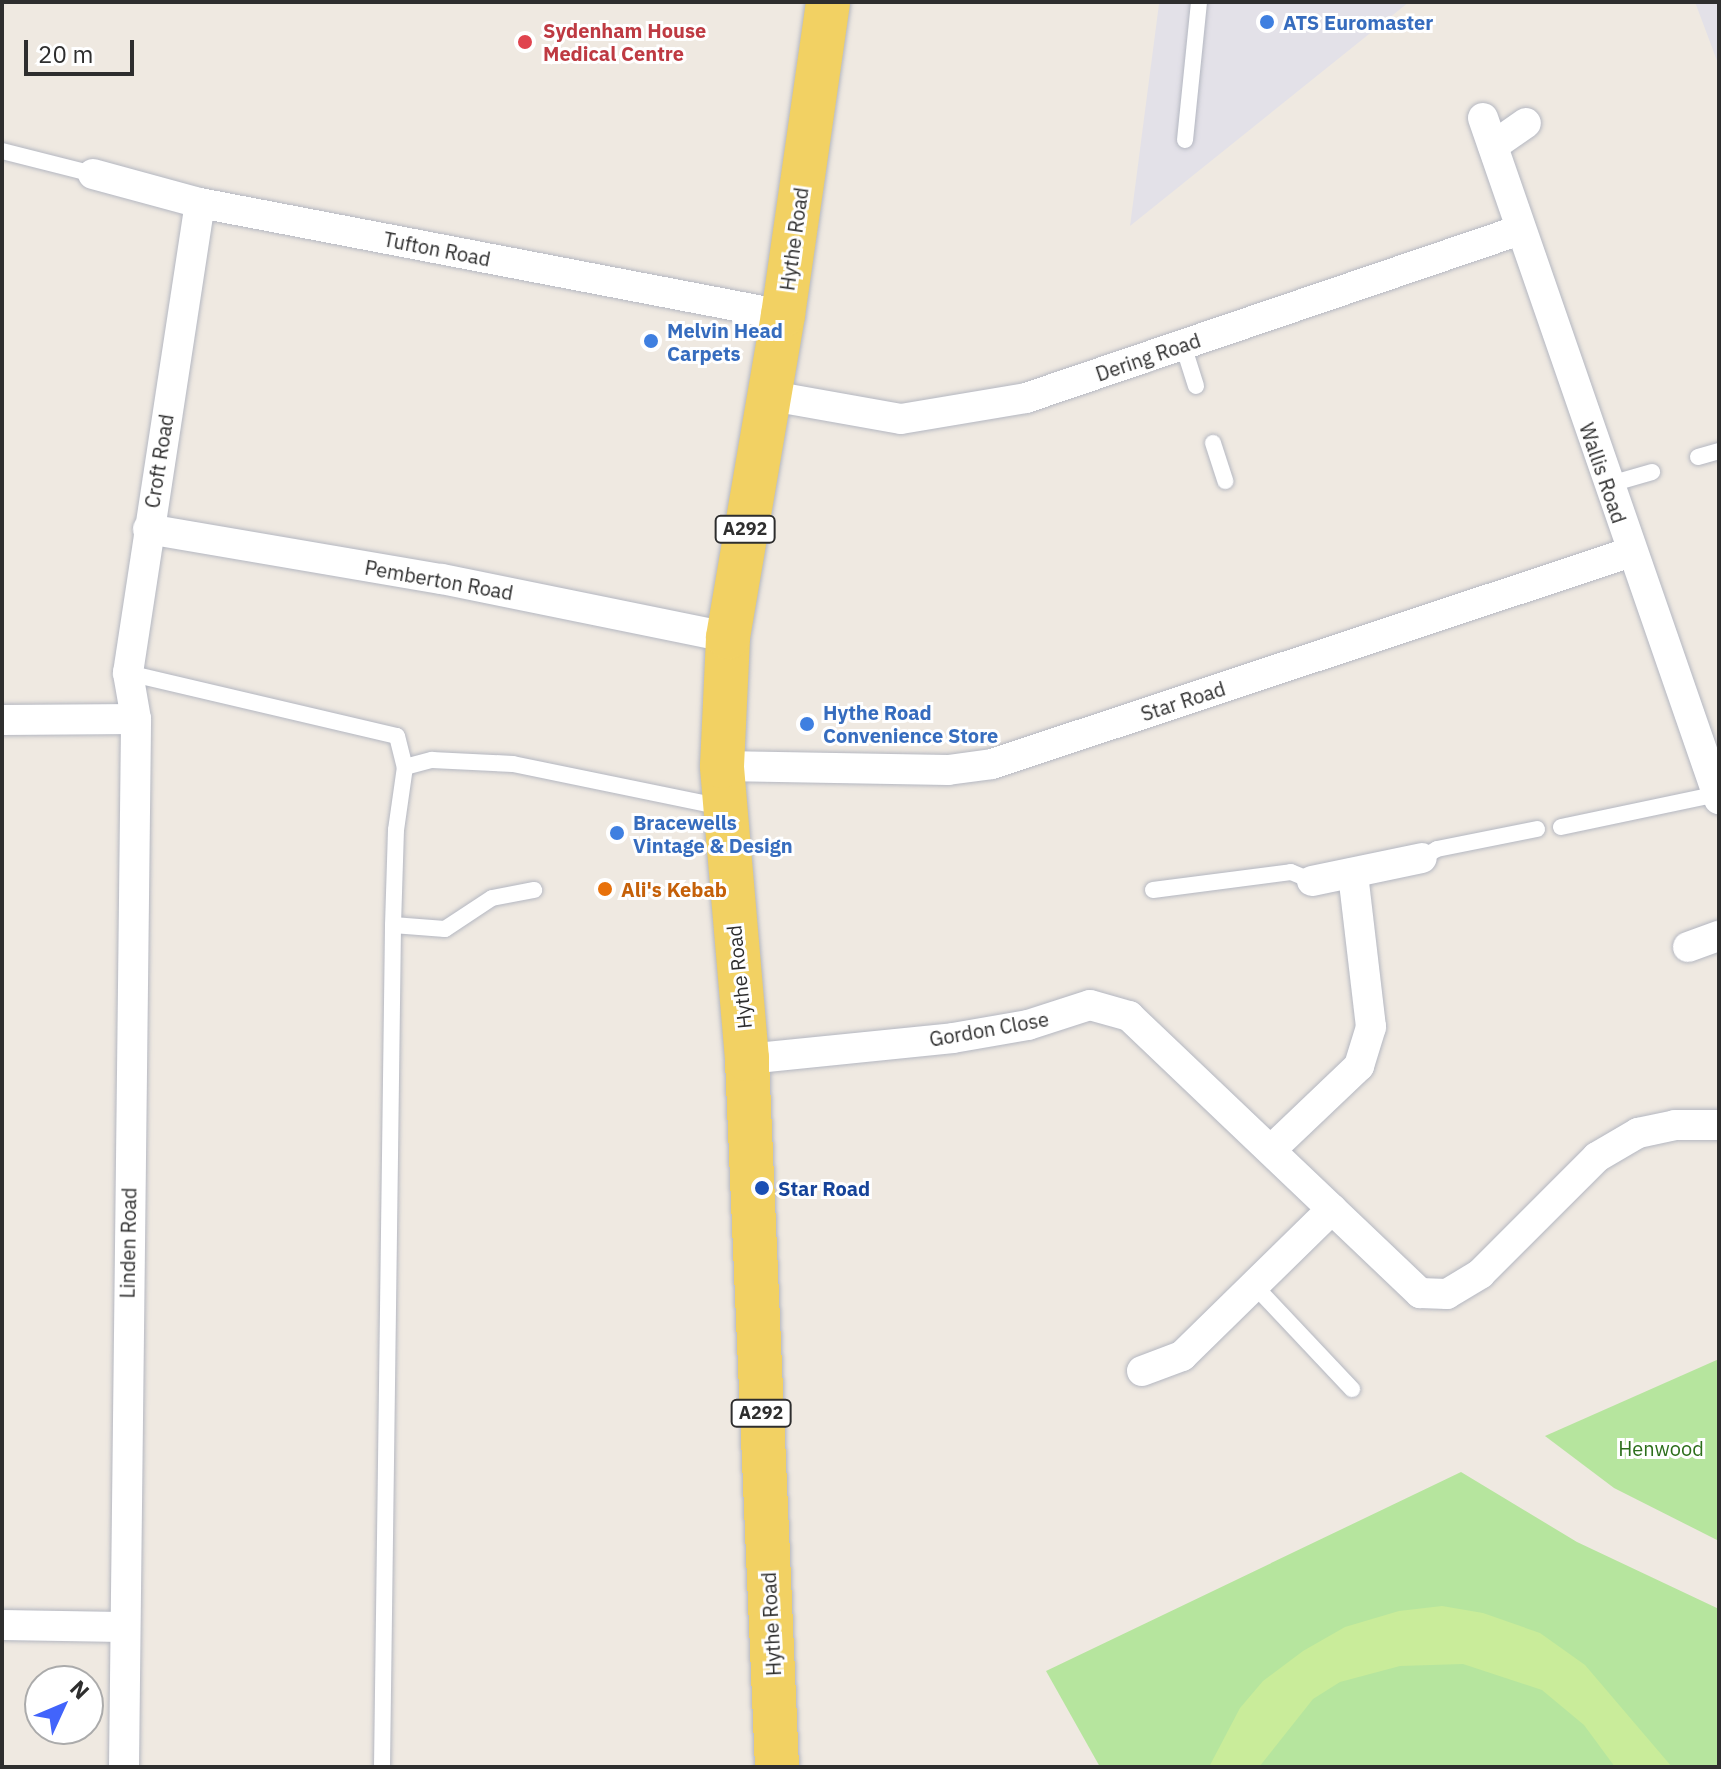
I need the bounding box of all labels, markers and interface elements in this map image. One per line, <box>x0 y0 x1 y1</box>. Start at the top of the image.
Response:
place label: ATS Euromaster <box>1283 10 1433 34</box>
marker: ATS Euromaster <box>1258 13 1276 31</box>
place label: Sydenham House Medical Centre <box>543 18 706 65</box>
scale bar <box>28 24 138 74</box>
marker: Sydenham House Medical Centre <box>514 31 536 53</box>
text: 20 m <box>38 38 93 70</box>
street label: Hythe Road <box>775 186 813 292</box>
street label: Tufton Road <box>381 227 493 271</box>
place label: Melvin Head Carpets <box>667 318 783 365</box>
street label: Dering Road <box>1092 328 1204 386</box>
marker: Melvin Head Carpets <box>642 332 660 350</box>
street label: Croft Road <box>140 412 178 510</box>
street label: Wallis Road <box>1575 420 1631 526</box>
road number: A292 <box>713 515 777 543</box>
street label: Pemberton Road <box>363 555 515 605</box>
street label: Star Road <box>1138 676 1228 726</box>
place label: Hythe Road Convenience Store <box>823 700 998 747</box>
marker: Hythe Road Convenience Store <box>798 715 816 733</box>
place label: Bracewells Vintage & Design <box>633 810 793 857</box>
marker: Bracewells Vintage & Design <box>608 824 626 842</box>
place label: Ali's Kebab <box>621 877 727 901</box>
marker: Ali's Kebab <box>596 880 614 898</box>
street label: Hythe Road <box>722 924 756 1030</box>
street label: Gordon Close <box>927 1007 1051 1051</box>
place label: Star Road <box>778 1176 870 1200</box>
marker: Star Road <box>753 1179 771 1197</box>
street label: Linden Road <box>115 1187 141 1299</box>
road number: A292 <box>729 1399 793 1427</box>
park label: Henwood <box>1618 1436 1704 1460</box>
street label: Hythe Road <box>756 1571 786 1677</box>
north arrow <box>24 1665 104 1745</box>
text: N <box>64 1674 96 1705</box>

